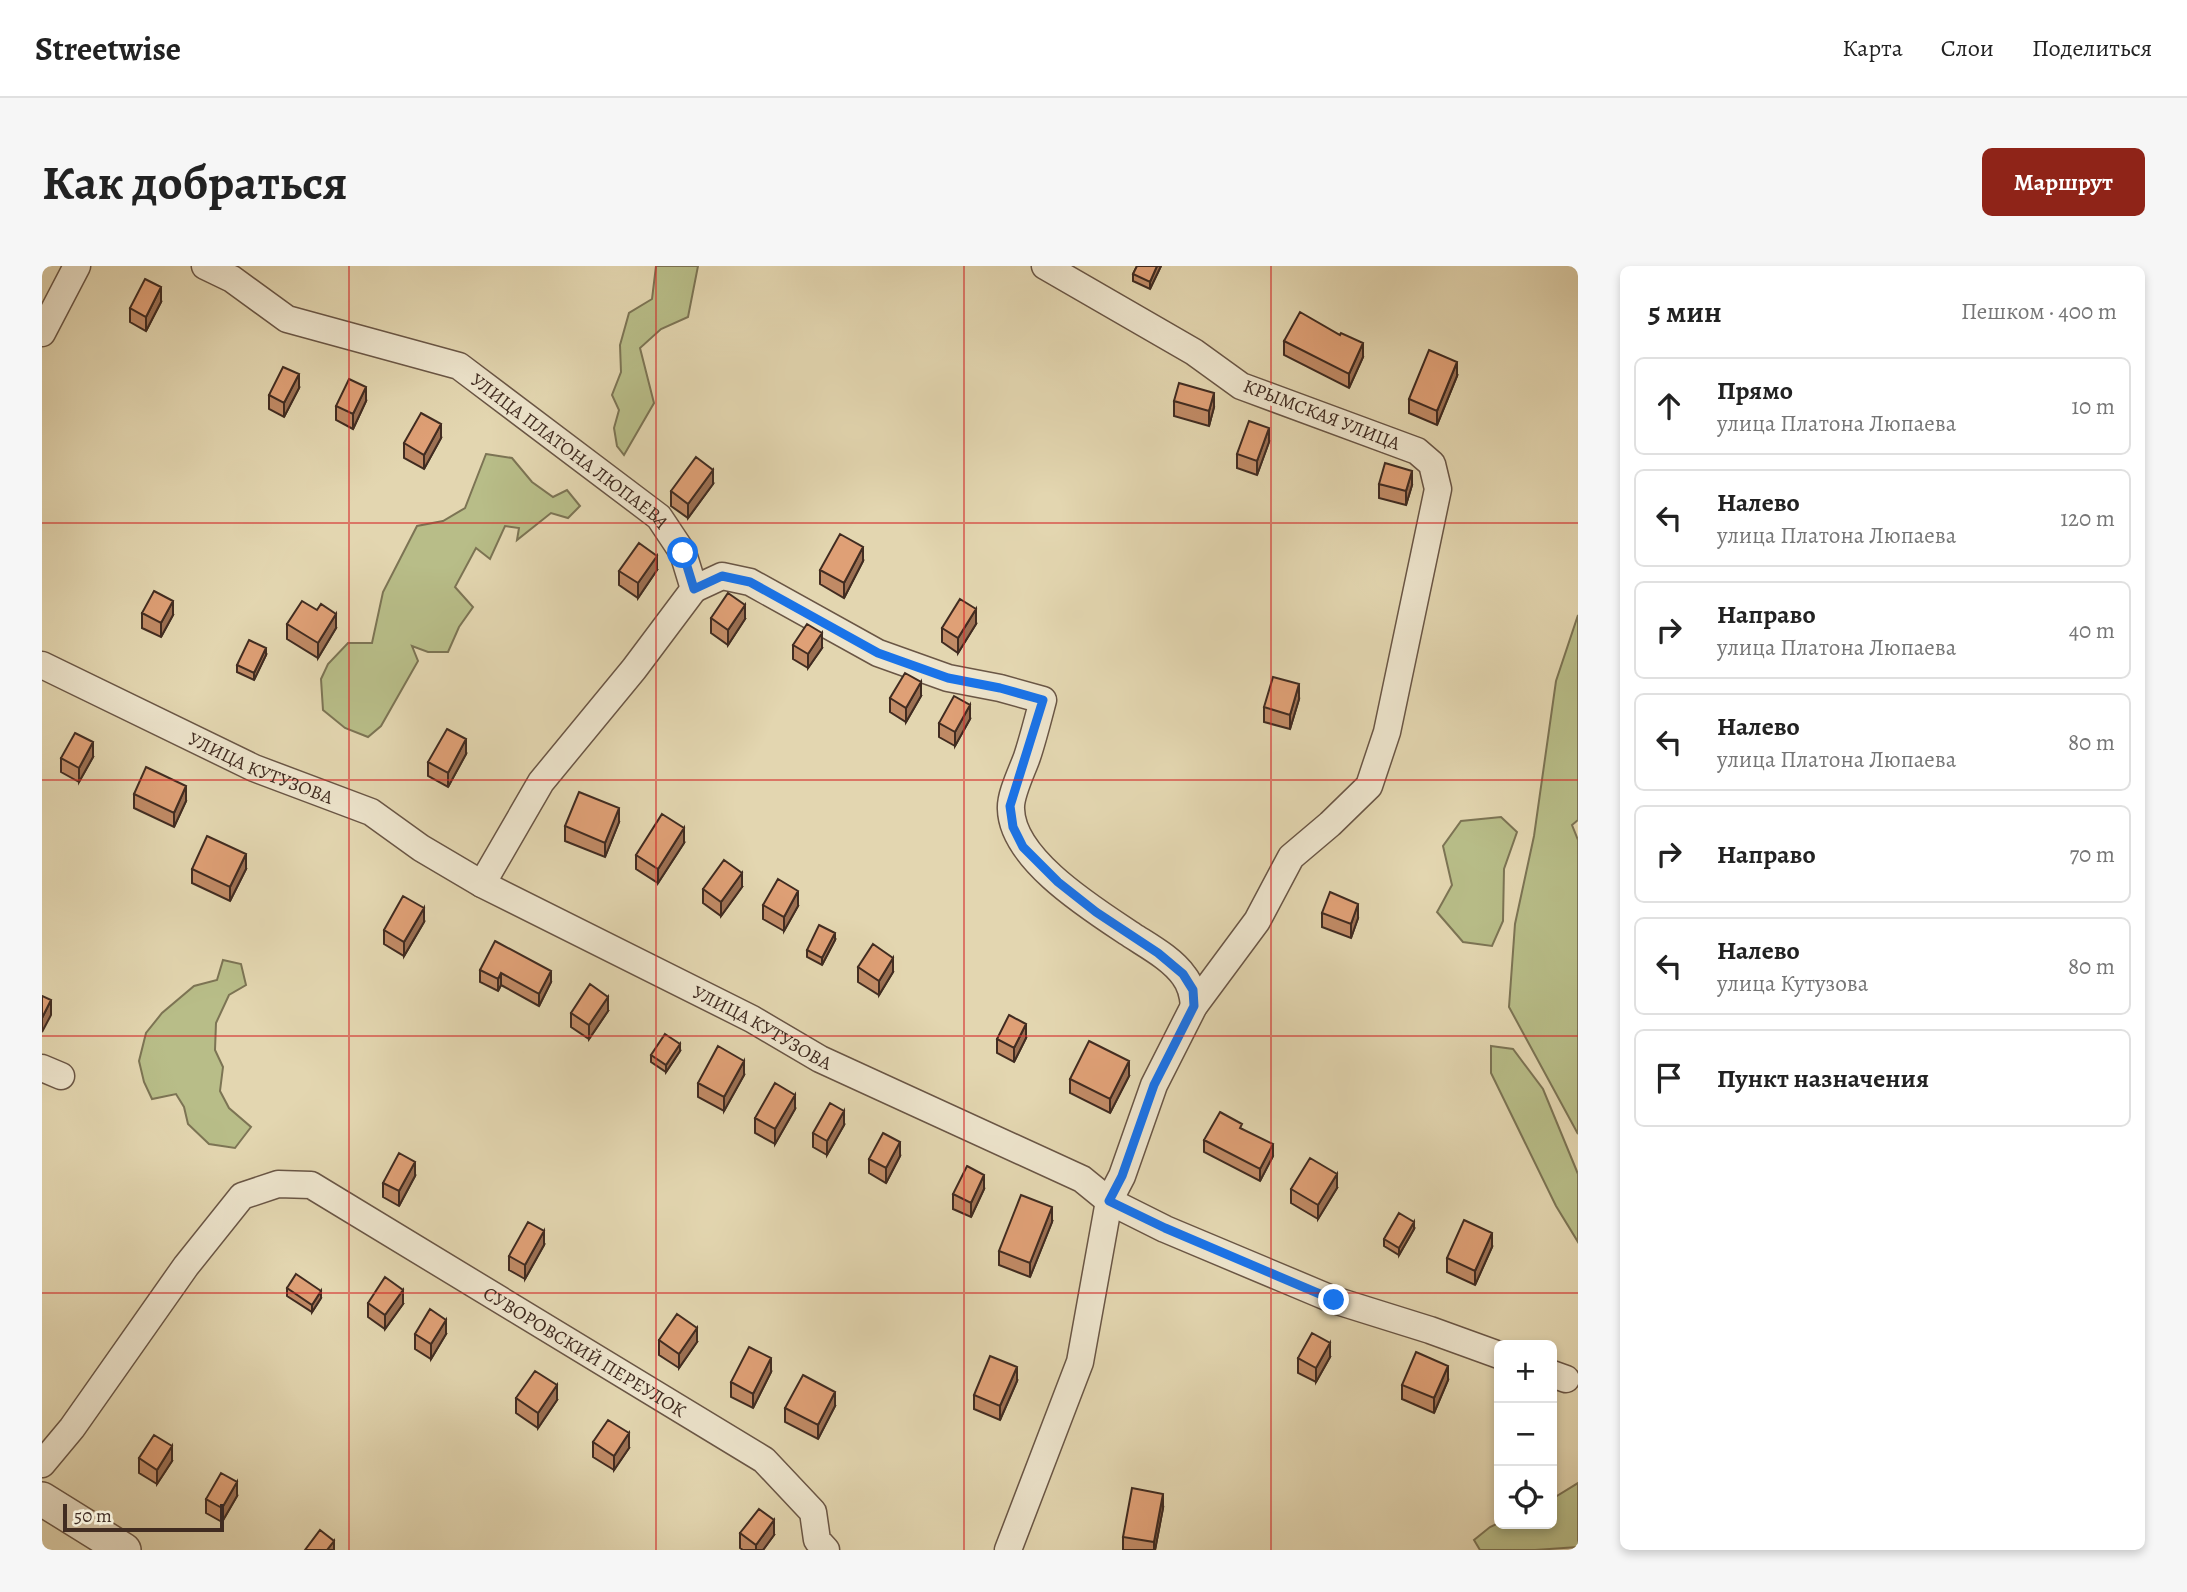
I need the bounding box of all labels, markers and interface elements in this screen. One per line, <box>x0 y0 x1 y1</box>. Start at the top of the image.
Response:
text: Streetwise <box>35 26 181 71</box>
text: Карта <box>1842 32 1903 64</box>
text: Слои <box>1941 32 1994 64</box>
text: Поделиться <box>2032 32 2152 64</box>
button: Маршрут <box>1982 148 2145 216</box>
text: Как добраться <box>42 149 348 216</box>
text: 5 мин <box>1648 292 1722 332</box>
text: Пешком · 400 m <box>1961 296 2117 327</box>
street label: УЛИЦА ПЛАТОНА ЛЮПАЕВА <box>465 367 675 535</box>
street label: КРЫМСКАЯ УЛИЦА <box>1239 373 1405 457</box>
text: Прямо <box>1717 373 1793 408</box>
icon: ahead <box>1650 387 1688 425</box>
text: 10 m <box>2071 391 2115 422</box>
text: улица Платона Люпаева <box>1717 408 1956 439</box>
text: Налево <box>1717 485 1800 520</box>
icon: left <box>1650 499 1688 537</box>
text: 120 m <box>2060 503 2115 534</box>
text: улица Платона Люпаева <box>1717 520 1956 551</box>
route start <box>667 537 698 568</box>
text: Направо <box>1717 597 1816 632</box>
icon: right <box>1650 611 1688 649</box>
text: 40 m <box>2069 615 2115 646</box>
text: улица Платона Люпаева <box>1717 632 1956 663</box>
text: Налево <box>1717 709 1800 744</box>
icon: left <box>1650 723 1688 761</box>
street label: УЛИЦА КУТУЗОВА <box>184 726 338 811</box>
text: 80 m <box>2068 727 2115 758</box>
text: улица Платона Люпаева <box>1717 744 1956 775</box>
icon: right <box>1650 835 1688 873</box>
text: Направо <box>1717 837 1816 872</box>
text: 70 m <box>2069 839 2115 870</box>
text: Налево <box>1717 933 1800 968</box>
icon: left <box>1650 947 1688 985</box>
text: 80 m <box>2068 951 2115 982</box>
text: улица Кутузова <box>1717 968 1868 999</box>
street label: УЛИЦА КУТУЗОВА <box>688 979 836 1077</box>
icon: arrive <box>1650 1059 1688 1097</box>
text: Пункт назначения <box>1717 1061 1929 1096</box>
street label: СУВОРОВСКИЙ ПЕРЕУЛОК <box>478 1281 691 1424</box>
route end <box>1318 1284 1349 1315</box>
map controls <box>1494 1340 1557 1529</box>
button: + <box>1494 1340 1557 1403</box>
button: − <box>1494 1403 1557 1466</box>
button: locate <box>1494 1466 1557 1529</box>
scale bar <box>63 1501 224 1533</box>
text: 50 m <box>74 1503 112 1529</box>

